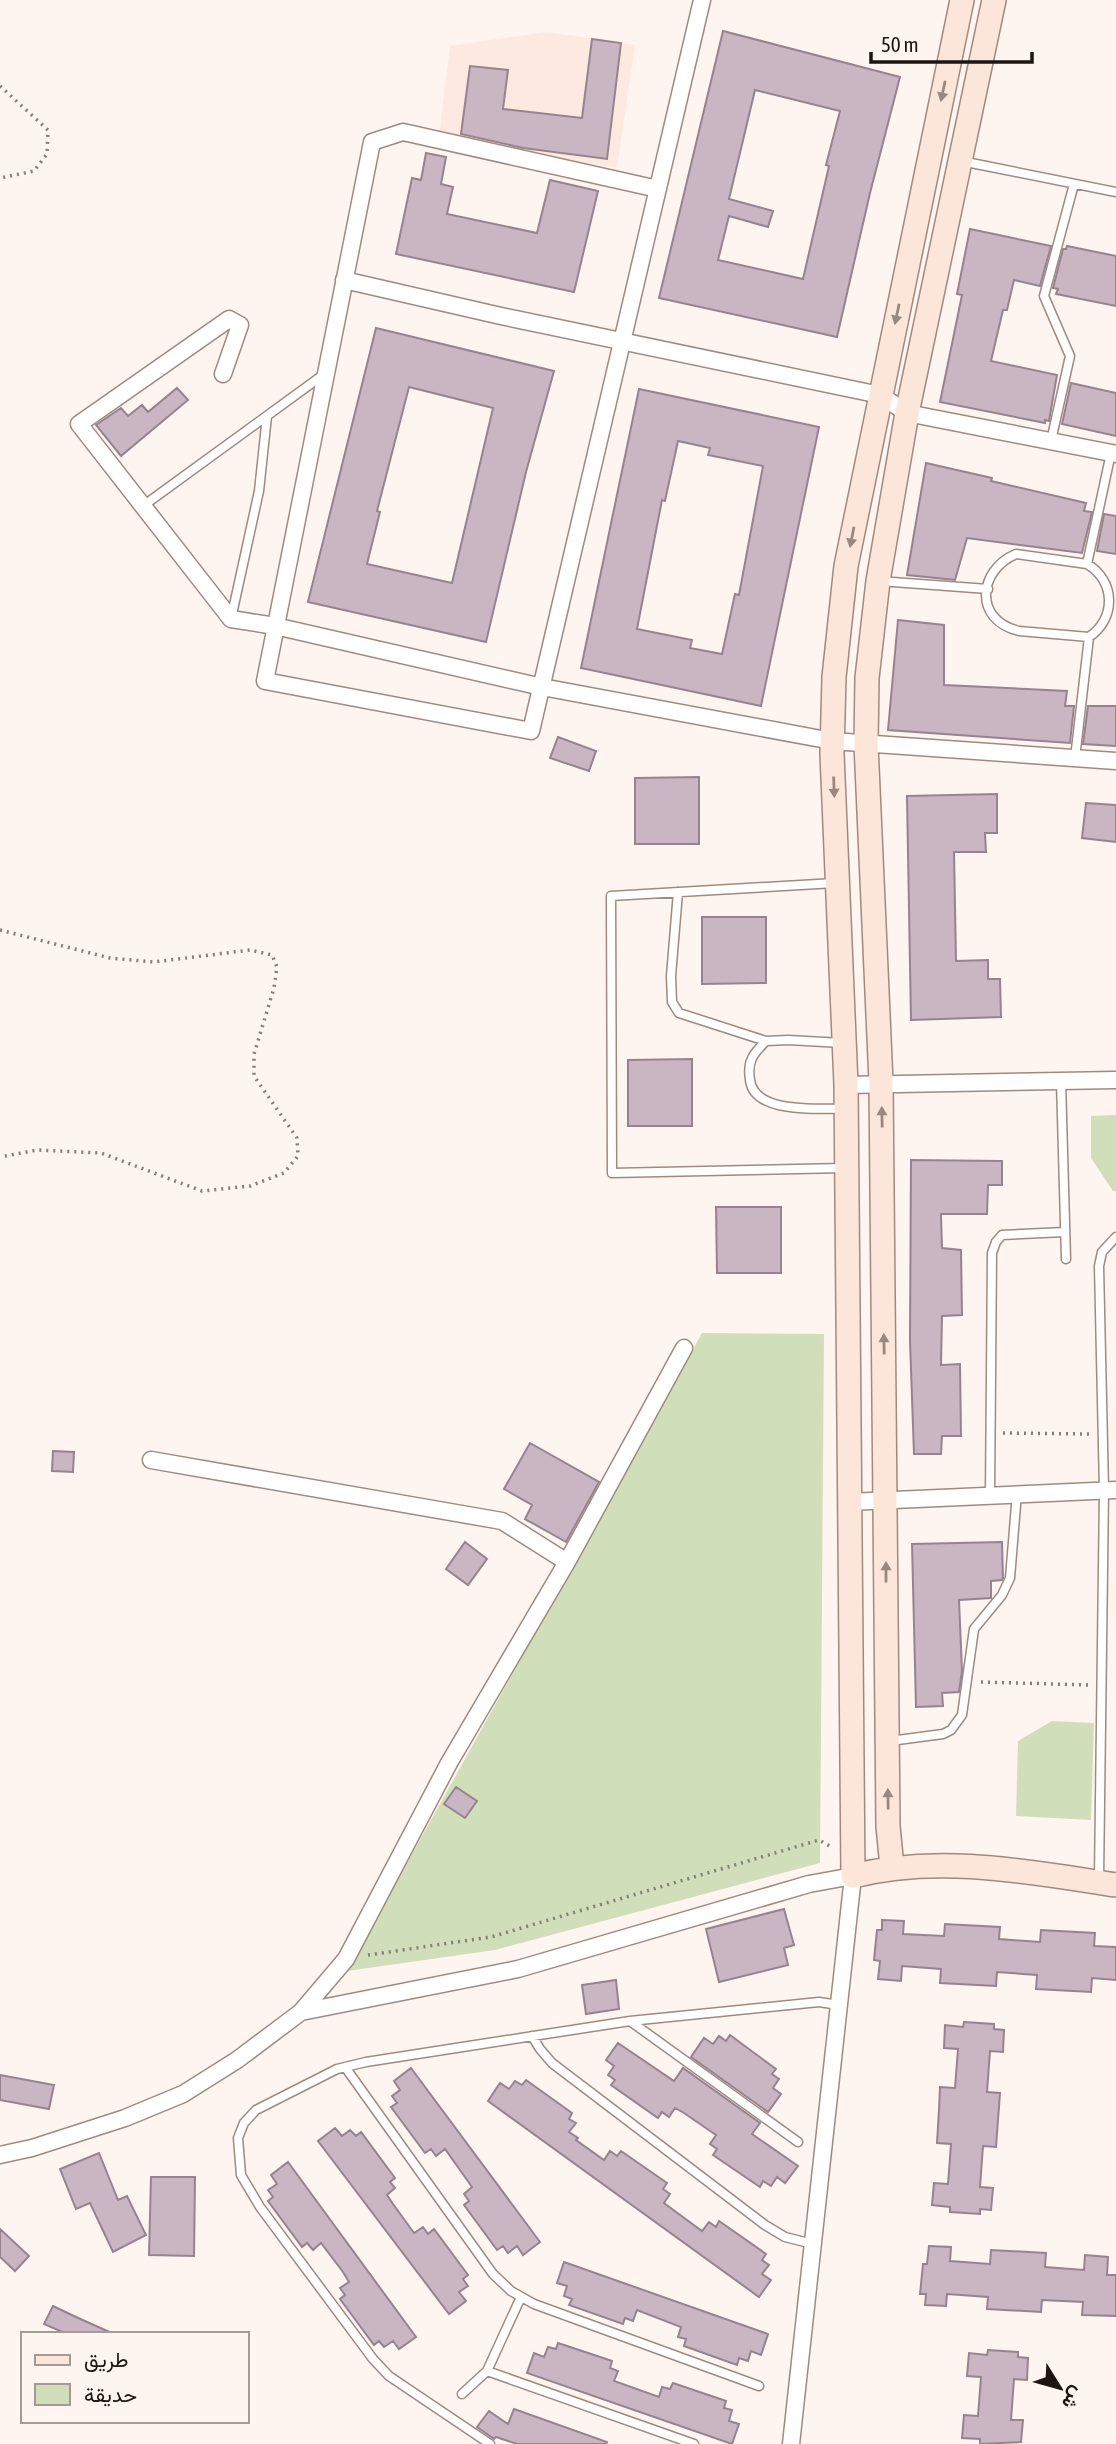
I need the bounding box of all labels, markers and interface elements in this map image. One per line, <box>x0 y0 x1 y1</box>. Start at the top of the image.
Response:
scale bar <box>871 21 1032 65</box>
text: 50 m <box>881 32 919 56</box>
one-way arrow <box>938 80 949 102</box>
one-way arrow <box>892 303 903 325</box>
one-way arrow <box>846 526 857 548</box>
one-way arrow <box>828 777 839 799</box>
one-way arrow <box>876 1106 888 1128</box>
one-way arrow <box>878 1333 890 1355</box>
one-way arrow <box>880 1561 892 1583</box>
one-way arrow <box>882 1788 894 1810</box>
legend <box>21 2332 248 2423</box>
text: طريق <box>84 2347 129 2373</box>
north arrow <box>1025 2353 1095 2423</box>
text: حديقة <box>84 2382 137 2407</box>
text: ش <box>1057 2382 1089 2414</box>

